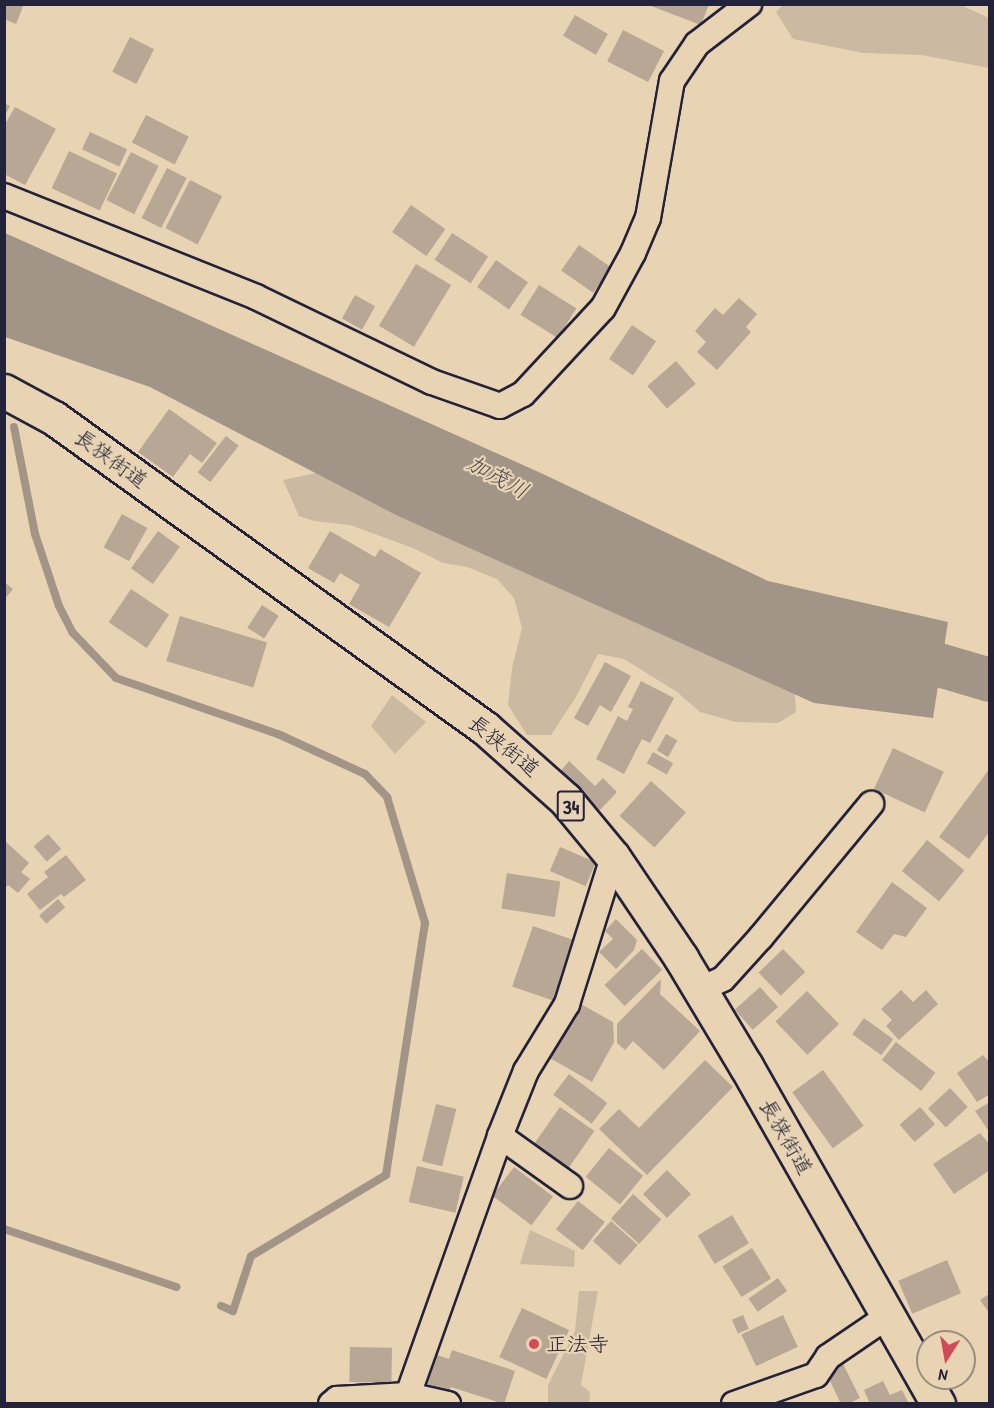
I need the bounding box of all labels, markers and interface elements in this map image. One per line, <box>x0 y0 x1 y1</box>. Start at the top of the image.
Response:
street label: 長狭街道 <box>70 424 152 494</box>
water label: 加茂川 <box>463 449 533 505</box>
street label: 長狭街道 <box>463 710 545 782</box>
road number: 34 <box>556 789 586 823</box>
street label: 長狭街道 <box>754 1094 818 1180</box>
north arrow <box>916 1330 976 1390</box>
place label: 正法寺 <box>546 1331 609 1357</box>
marker: 正法寺 <box>527 1337 541 1351</box>
text: N <box>937 1364 949 1387</box>

